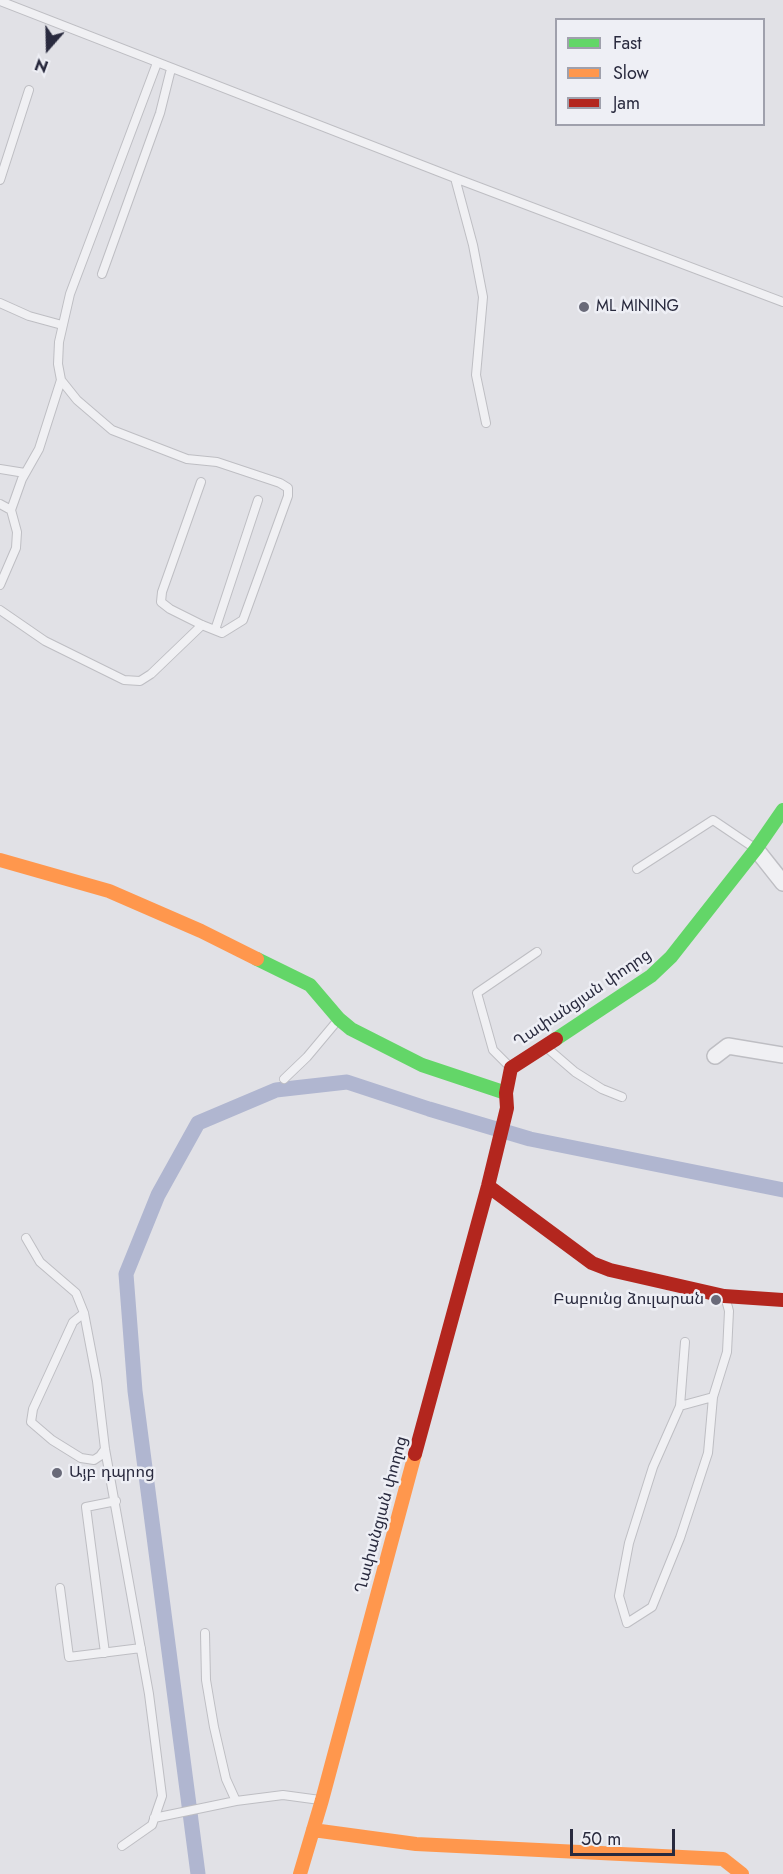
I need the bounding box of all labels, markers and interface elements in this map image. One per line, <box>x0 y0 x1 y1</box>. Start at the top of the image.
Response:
north arrow <box>18 18 78 78</box>
legend <box>555 18 765 126</box>
text: Fast <box>613 30 642 56</box>
text: N <box>32 52 52 78</box>
text: Slow <box>613 60 649 86</box>
text: Jam <box>613 90 640 116</box>
place label: ML MINING <box>596 297 679 317</box>
marker: ML MINING <box>577 300 591 314</box>
street label: Ղափանցյան փողոց <box>511 946 655 1052</box>
place label: Բաբունց ձուլարան <box>553 1290 704 1310</box>
marker: Բաբունց ձուլարան <box>709 1293 723 1307</box>
street label: Ղափանցյան փողոց <box>352 1434 412 1596</box>
place label: Այբ դպրոց <box>69 1463 155 1483</box>
marker: Այբ դպրոց <box>50 1466 64 1480</box>
scale bar <box>573 1817 678 1855</box>
text: 50 m <box>581 1826 621 1852</box>

